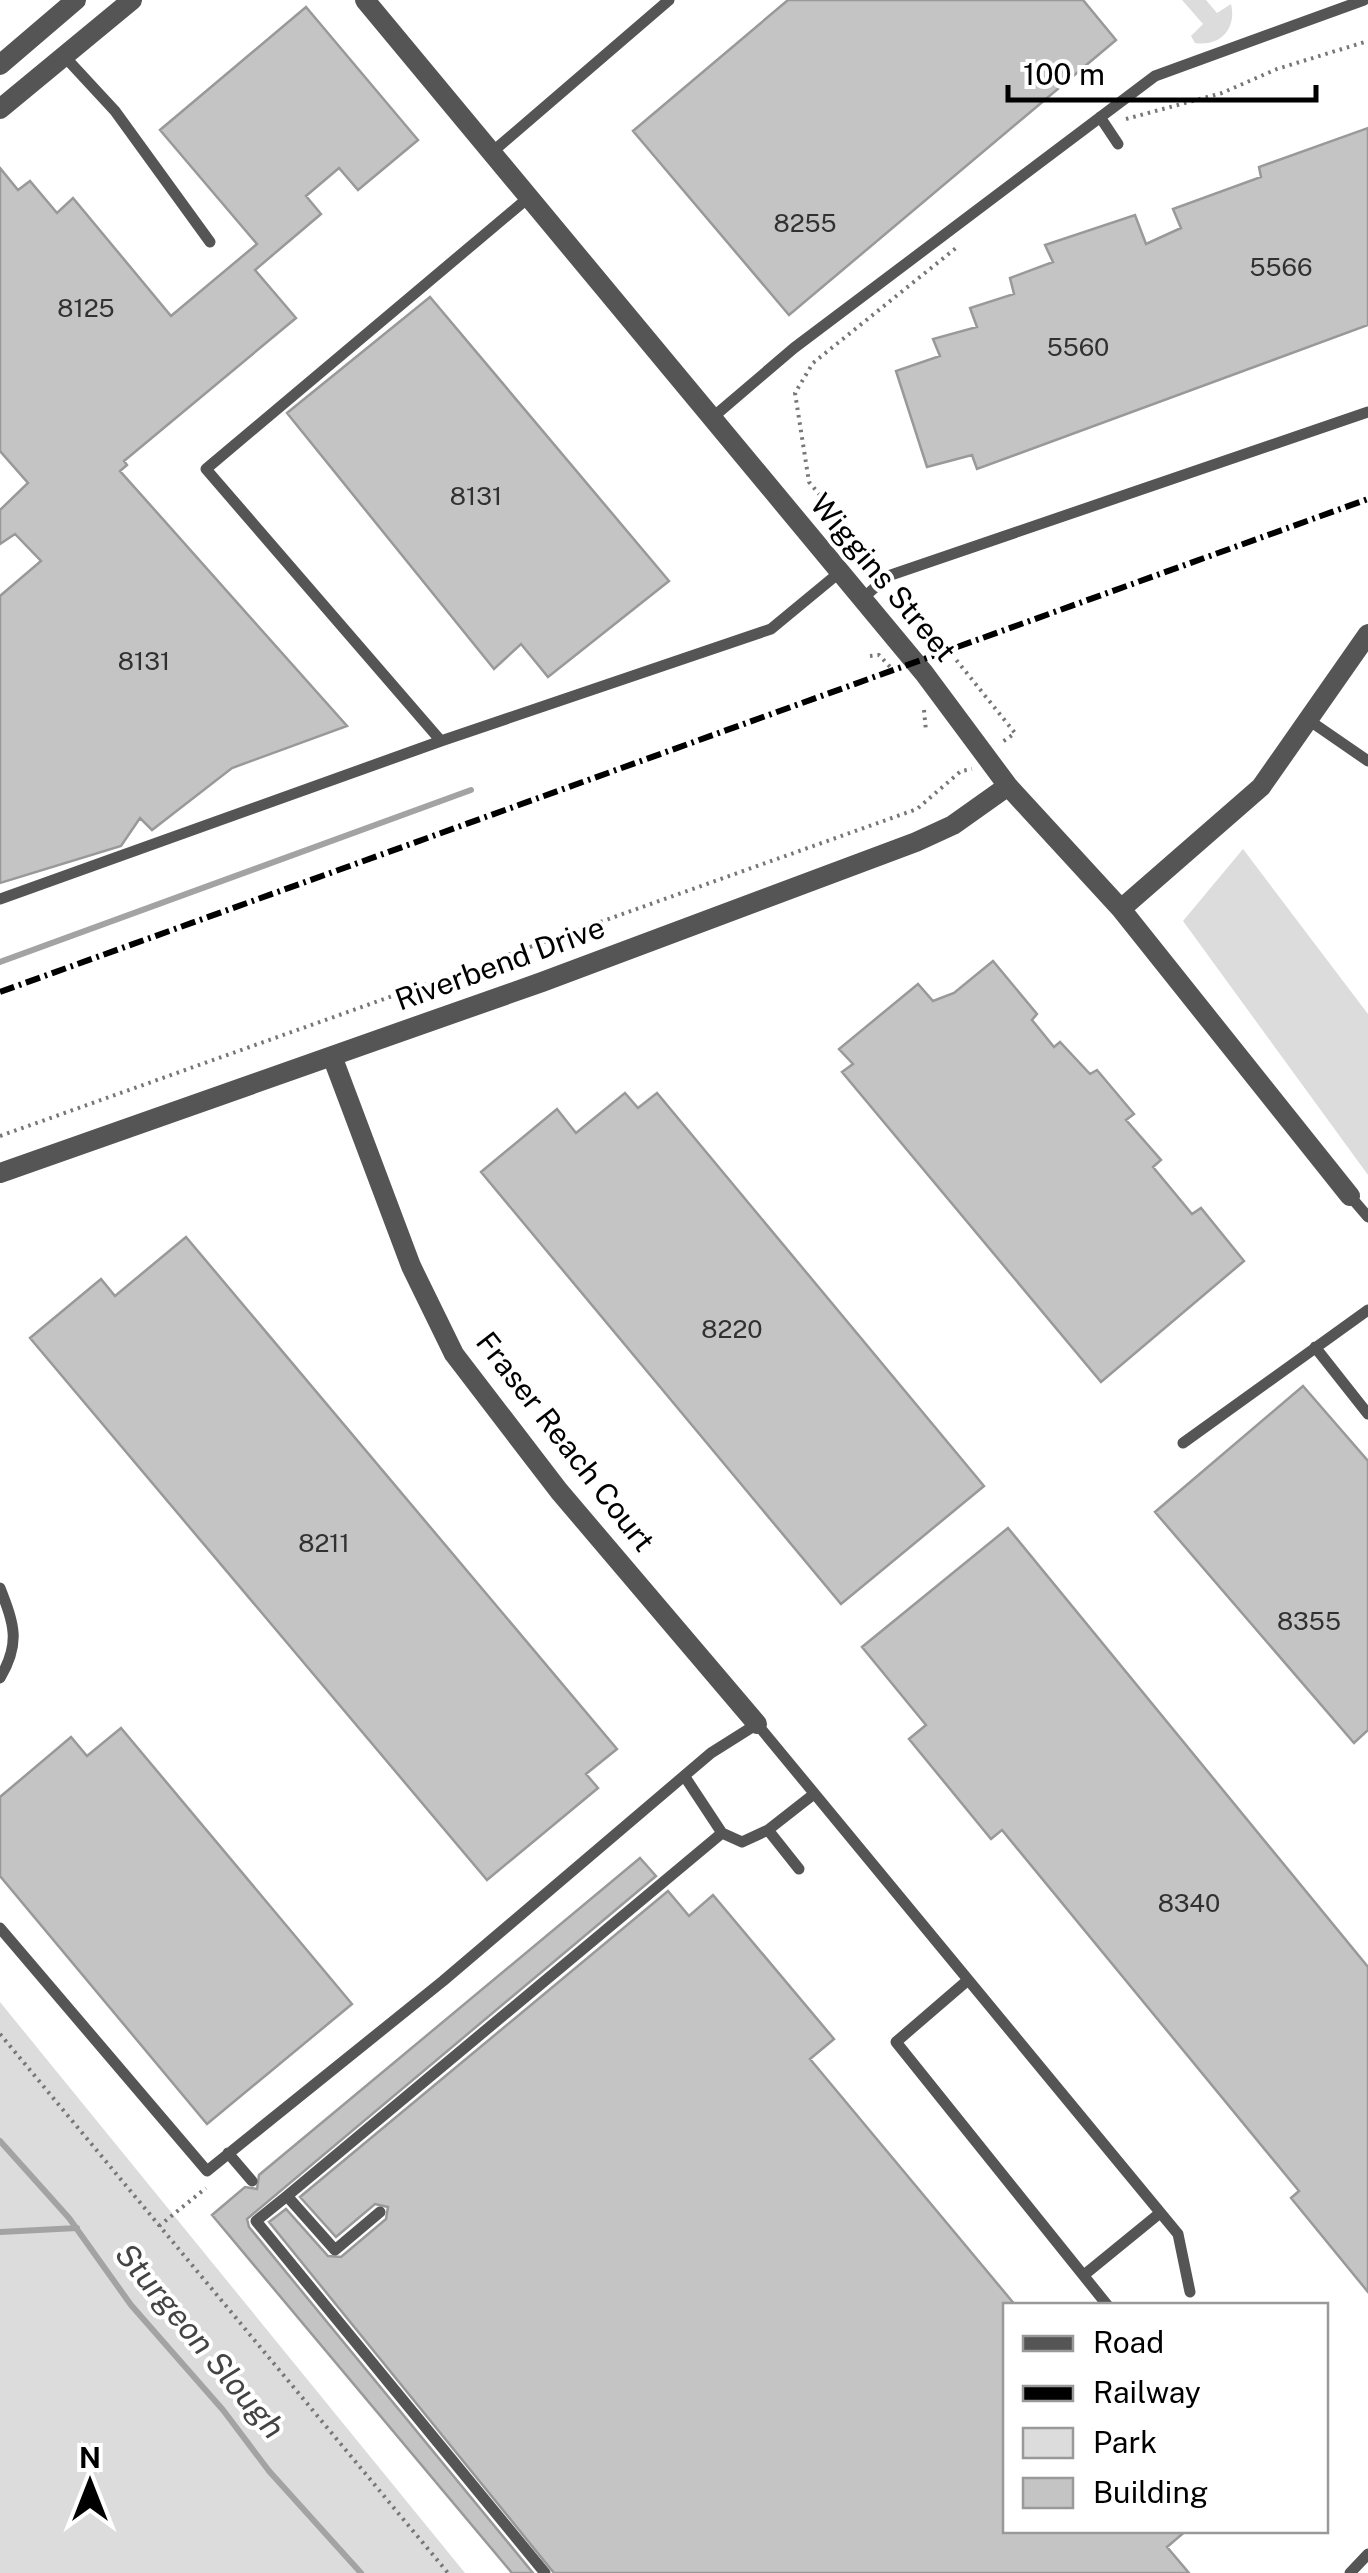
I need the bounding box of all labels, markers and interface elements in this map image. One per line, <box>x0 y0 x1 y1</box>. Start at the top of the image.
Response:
scale bar <box>1008 40 1316 102</box>
text: 100 m <box>1023 56 1105 92</box>
house number: 8255 <box>773 208 837 238</box>
house number: 5566 <box>1250 252 1313 282</box>
house number: 8125 <box>57 293 115 323</box>
house number: 5560 <box>1047 332 1109 362</box>
house number: 8131 <box>450 481 502 511</box>
street label: Wiggins Street <box>803 486 964 668</box>
house number: 8131 <box>118 646 170 676</box>
street label: Riverbend Drive <box>390 908 609 1018</box>
house number: 8220 <box>701 1314 763 1344</box>
street label: Fraser Reach Court <box>469 1324 663 1558</box>
house number: 8211 <box>298 1528 350 1558</box>
house number: 8355 <box>1277 1606 1341 1636</box>
house number: 8340 <box>1158 1888 1220 1918</box>
water label: Sturgeon Slough <box>108 2236 293 2446</box>
legend <box>1003 2303 1328 2533</box>
text: Road <box>1093 2324 1164 2360</box>
text: Railway <box>1093 2374 1201 2410</box>
text: Park <box>1093 2424 1157 2460</box>
north arrow <box>40 2433 140 2533</box>
text: N <box>79 2441 101 2474</box>
text: Building <box>1093 2474 1208 2510</box>

